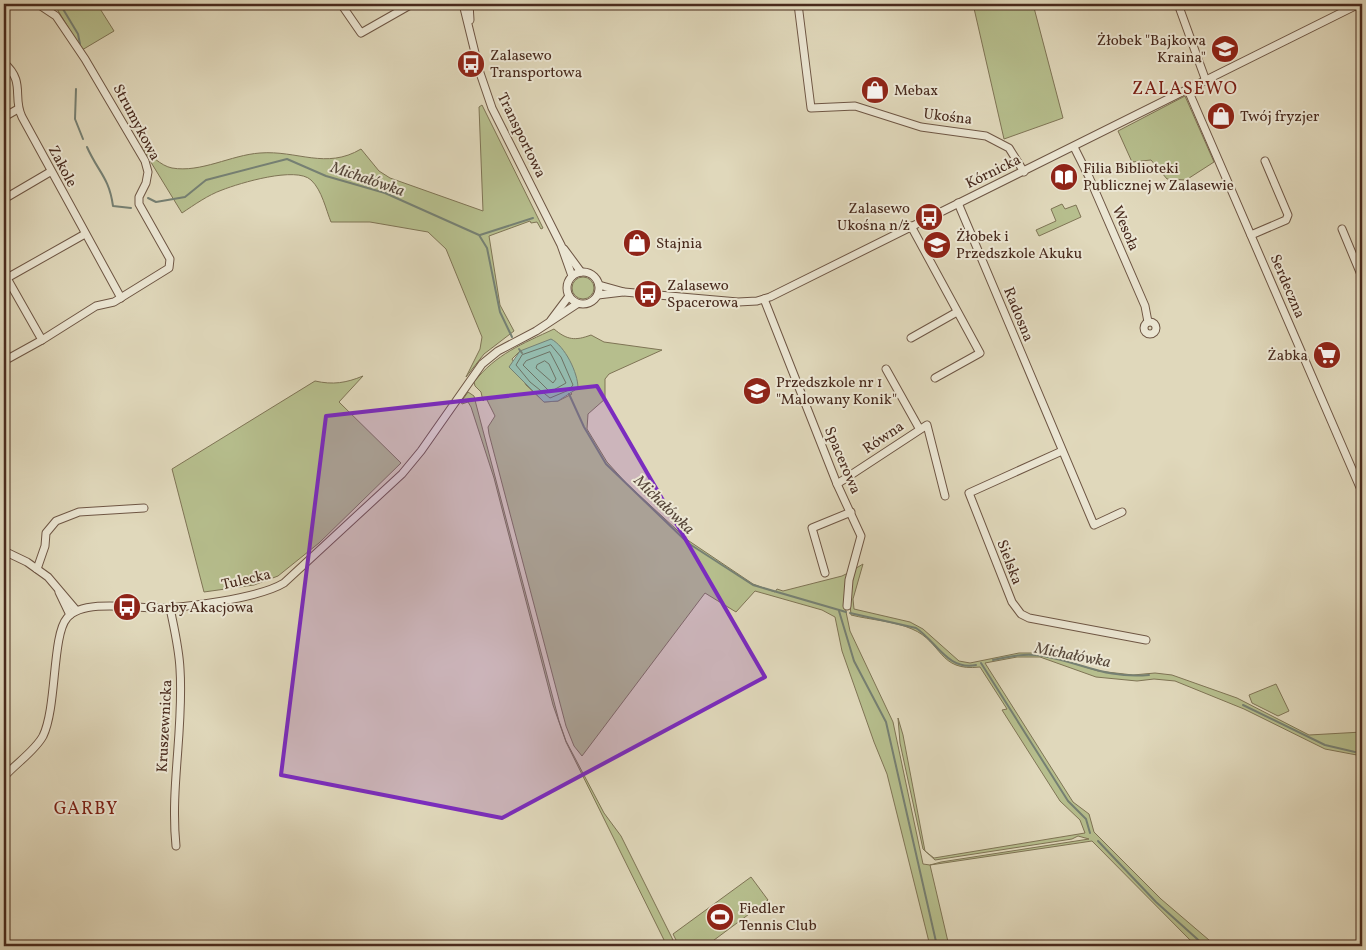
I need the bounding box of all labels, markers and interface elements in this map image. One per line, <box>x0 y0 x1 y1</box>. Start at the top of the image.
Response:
place label: Żłobek "Bajkowa Kraina" <box>1097 31 1206 69</box>
school or university icon: Żłobek "Bajkowa Kraina" <box>1210 34 1240 64</box>
place label: Zalasewo Transportowa <box>490 46 582 84</box>
bus stop icon: Zalasewo Transportowa <box>456 49 486 79</box>
shop icon: Mebax <box>860 75 890 105</box>
district label: ZALASEWO <box>1132 77 1238 102</box>
street label: Strumykowa <box>107 81 165 165</box>
place label: Mebax <box>894 81 938 102</box>
street label: Transportowa <box>491 90 550 182</box>
shop icon: Twój fryzjer <box>1206 101 1236 131</box>
street label: Ukośna <box>922 104 973 131</box>
place label: Twój fryzjer <box>1240 107 1319 128</box>
street label: Zakole <box>42 142 81 191</box>
street label: Kórnicka <box>962 150 1025 195</box>
water label: Michałówka <box>326 157 408 203</box>
place label: Filia Biblioteki Publicznej w Zalasewie <box>1083 159 1234 197</box>
library icon: Filia Biblioteki Publicznej w Zalasewie <box>1049 162 1079 192</box>
place label: Zalasewo Ukośna n/ż <box>837 199 910 237</box>
bus stop icon: Zalasewo Ukośna n/ż <box>914 202 944 232</box>
street label: Wesoła <box>1106 203 1144 254</box>
place label: Żłobek i Przedszkole Akuku <box>956 227 1082 265</box>
shop icon: Stajnia <box>622 228 652 258</box>
school or university icon: Żłobek i Przedszkole Akuku <box>922 230 952 260</box>
place label: Stajnia <box>656 234 702 255</box>
street label: Serdeczna <box>1264 251 1310 322</box>
place label: Zalasewo Spacerowa <box>667 276 738 314</box>
bus stop icon: Zalasewo Spacerowa <box>633 279 663 309</box>
street label: Radosna <box>997 284 1038 345</box>
supermarket icon: Żabka <box>1312 340 1342 370</box>
place label: Żabka <box>1267 346 1308 367</box>
place label: Przedszkole nr 1 "Malowany Konik" <box>776 373 897 411</box>
school or university icon: Przedszkole nr 1 "Malowany Konik" <box>742 376 772 406</box>
street label: Równa <box>859 417 909 460</box>
street label: Spacerowa <box>818 424 865 498</box>
water label: Michałówka <box>628 470 699 540</box>
street label: Sielska <box>990 537 1027 588</box>
street label: Tulecka <box>220 565 273 596</box>
bus stop icon: Garby Akacjowa <box>112 592 142 622</box>
place label: Garby Akacjowa <box>146 598 254 619</box>
water label: Michałówka <box>1032 638 1113 674</box>
street label: Kruszewnicka <box>153 679 178 773</box>
district label: GARBY <box>54 797 118 822</box>
place label: Fiedler Tennis Club <box>739 899 817 937</box>
sports icon: Fiedler Tennis Club <box>705 902 735 932</box>

